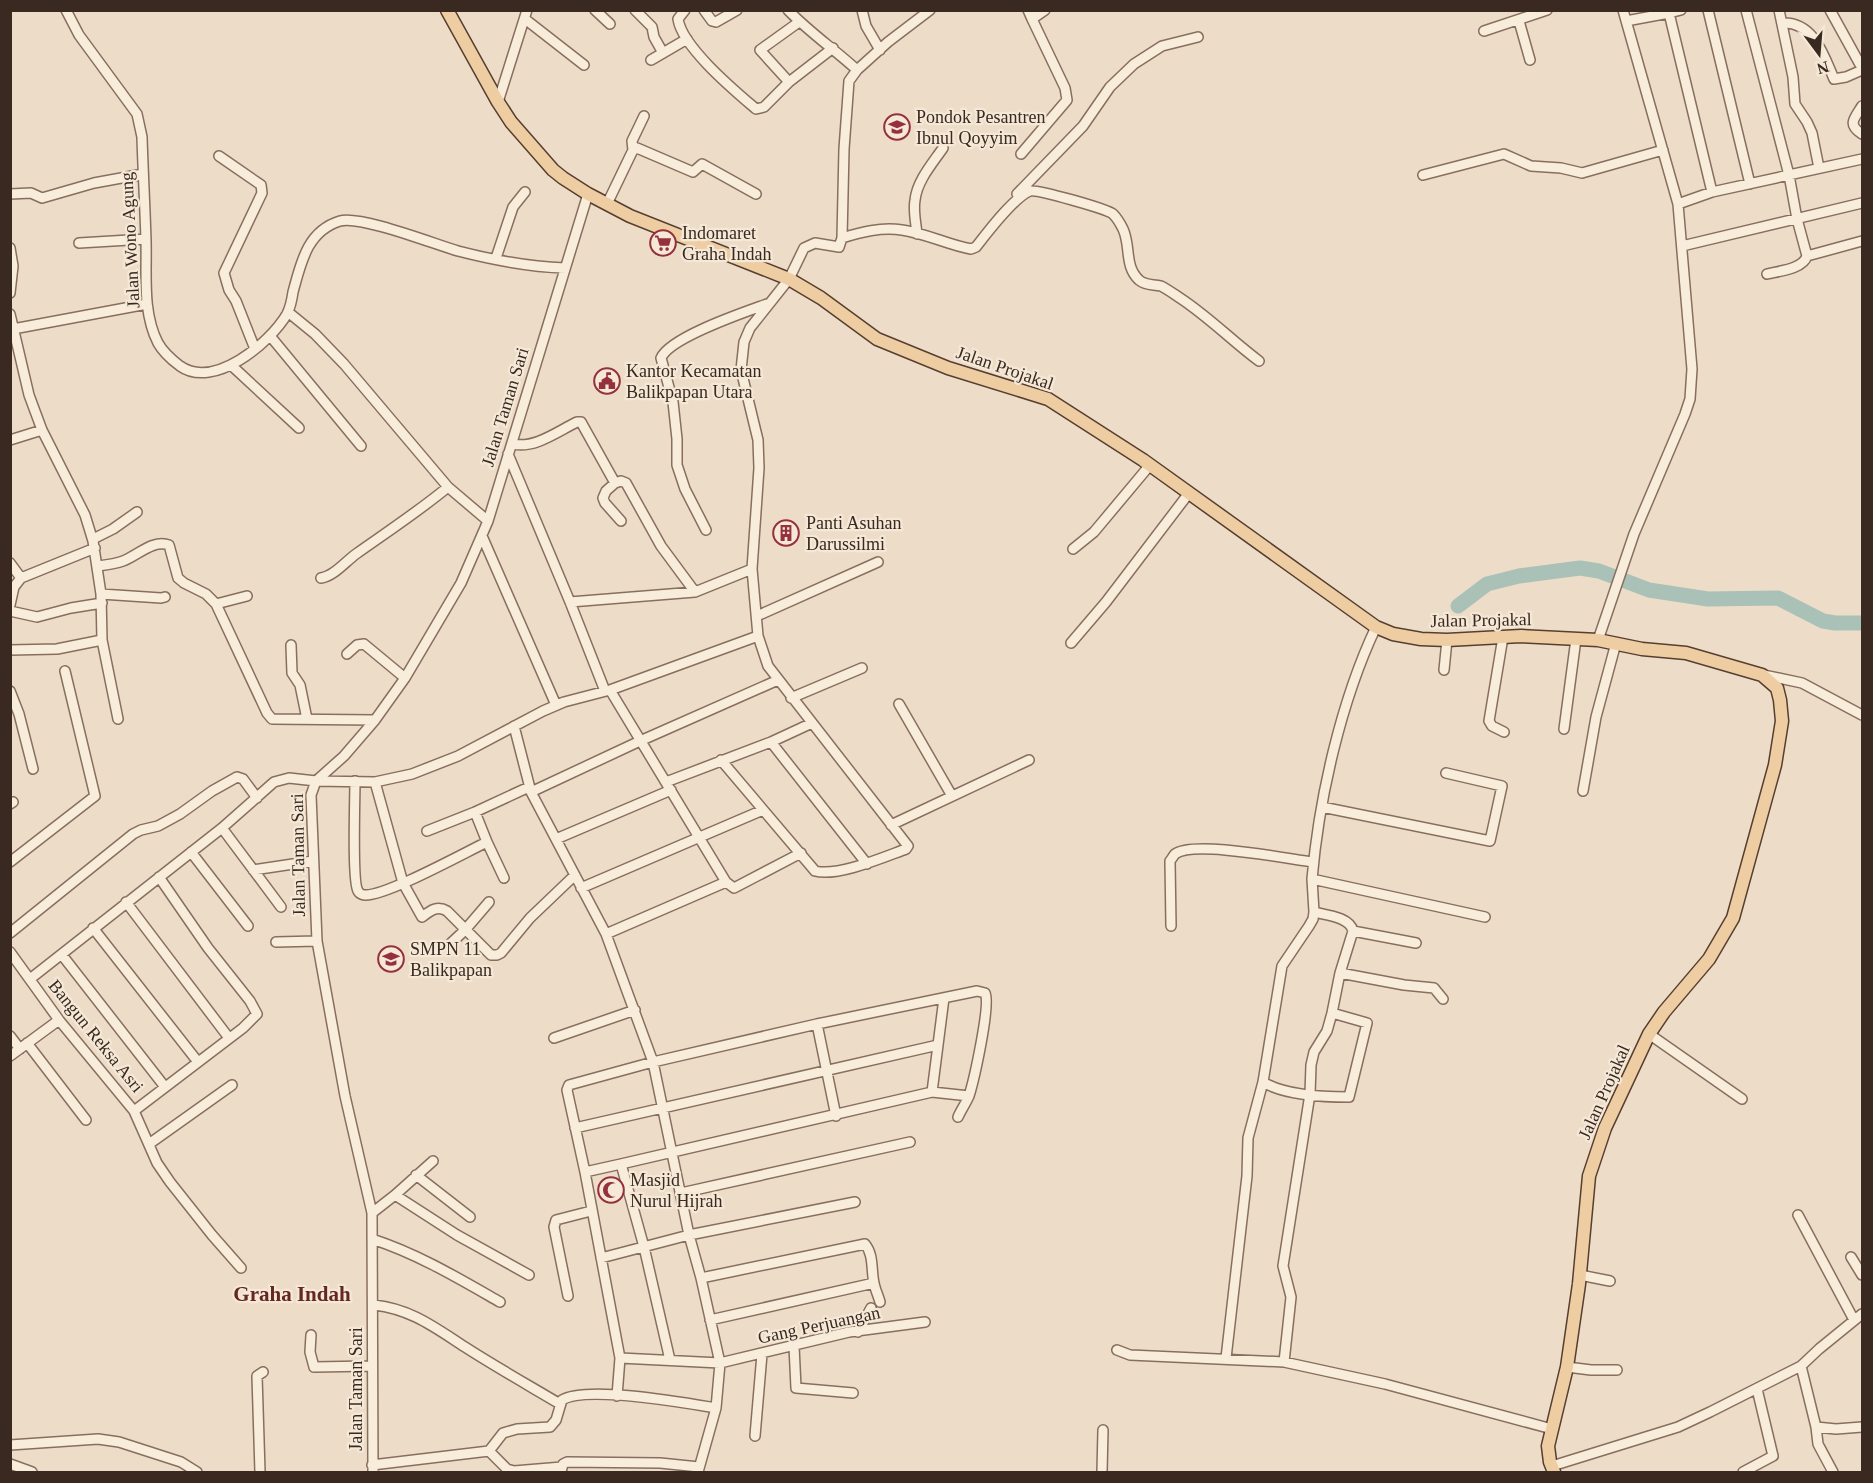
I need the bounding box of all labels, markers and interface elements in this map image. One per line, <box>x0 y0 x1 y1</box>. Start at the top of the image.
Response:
north arrow <box>1789 24 1849 84</box>
text: N <box>1815 58 1831 78</box>
place label: Pondok Pesantren Ibnul Qoyyim <box>916 107 1046 148</box>
school or university icon: Pondok Pesantren Ibnul Qoyyim <box>882 112 912 142</box>
street label: Jalan Wono Agung <box>116 171 144 309</box>
place label: Indomaret Graha Indah <box>682 223 771 264</box>
supermarket icon: Indomaret Graha Indah <box>648 228 678 258</box>
street label: Jalan Projakal <box>954 342 1056 394</box>
street label: Jalan Taman Sari <box>477 345 533 469</box>
place label: Kantor Kecamatan Balikpapan Utara <box>626 361 761 402</box>
public building icon: Kantor Kecamatan Balikpapan Utara <box>592 366 622 396</box>
place label: Panti Asuhan Darussilmi <box>806 513 902 554</box>
building icon: Panti Asuhan Darussilmi <box>771 518 801 548</box>
street label: Jalan Projakal <box>1430 609 1532 631</box>
street label: Jalan Taman Sari <box>287 793 309 917</box>
place label: SMPN 11 Balikpapan <box>410 939 492 980</box>
school or university icon: SMPN 11 Balikpapan <box>376 944 406 974</box>
street label: Bangun Reksa Asri <box>44 976 148 1096</box>
street label: Jalan Projakal <box>1574 1042 1634 1142</box>
place label: Masjid Nurul Hijrah <box>630 1170 722 1211</box>
mosque icon: Masjid Nurul Hijrah <box>596 1175 626 1205</box>
district label: Graha Indah <box>233 1282 351 1306</box>
street label: Gang Perjuangan <box>756 1302 882 1348</box>
street label: Jalan Taman Sari <box>346 1327 366 1451</box>

